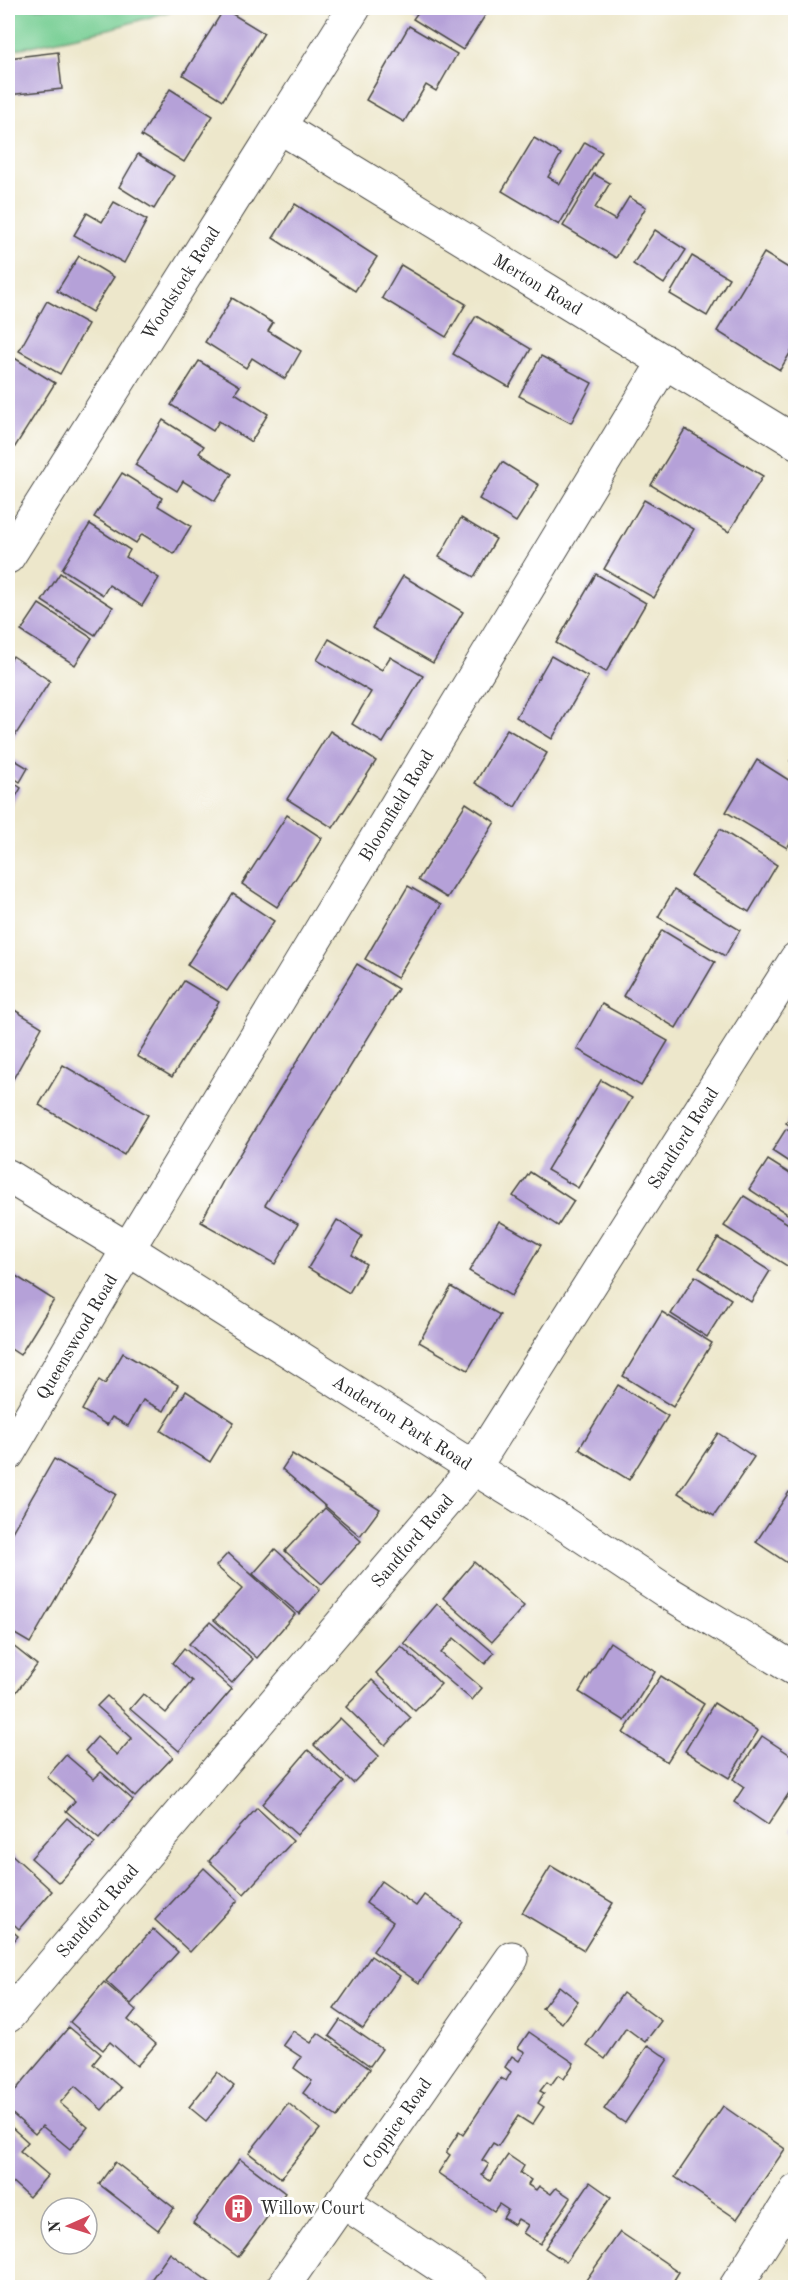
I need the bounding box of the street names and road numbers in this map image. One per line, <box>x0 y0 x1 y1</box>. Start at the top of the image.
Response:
street label: Woodstock Road <box>139 224 224 343</box>
street label: Merton Road <box>489 251 585 319</box>
street label: Bloomfield Road <box>357 747 438 865</box>
street label: Sandford Road <box>645 1085 722 1192</box>
street label: Queenswood Road <box>34 1271 121 1403</box>
street label: Anderton Park Road <box>329 1373 474 1474</box>
street label: Sandford Road <box>369 1491 457 1591</box>
street label: Sandford Road <box>54 1861 143 1962</box>
street label: Coppice Road <box>360 2075 435 2172</box>

